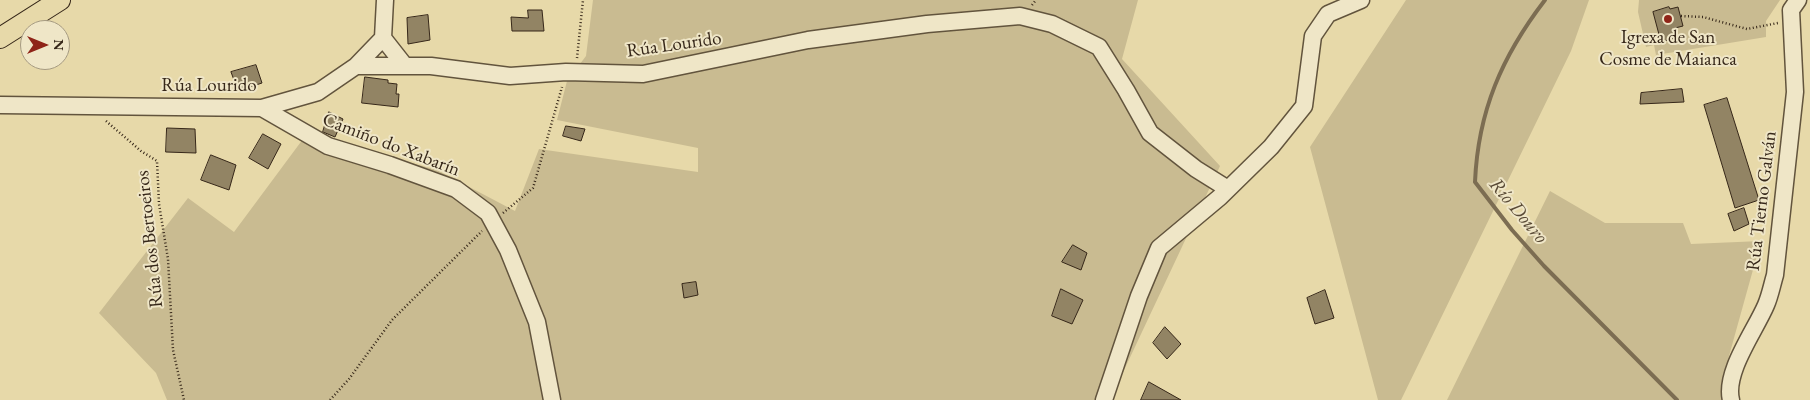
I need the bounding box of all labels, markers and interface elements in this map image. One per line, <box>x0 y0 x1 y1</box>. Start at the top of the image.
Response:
marker: Igrexa de San Cosme de Maianca <box>1662 13 1674 25</box>
north arrow <box>20 20 70 70</box>
street label: Rúa Lourido <box>625 27 723 63</box>
place label: Igrexa de San Cosme de Maianca <box>1599 27 1737 71</box>
text: N <box>50 39 68 51</box>
street label: Rúa Lourido <box>161 75 257 97</box>
street label: Camiño do Xabarín <box>319 108 463 182</box>
street label: Rúa Tierno Galván <box>1742 130 1782 272</box>
street label: Rúa dos Bertoeiros <box>131 169 169 309</box>
water label: Río Douro <box>1484 173 1552 249</box>

